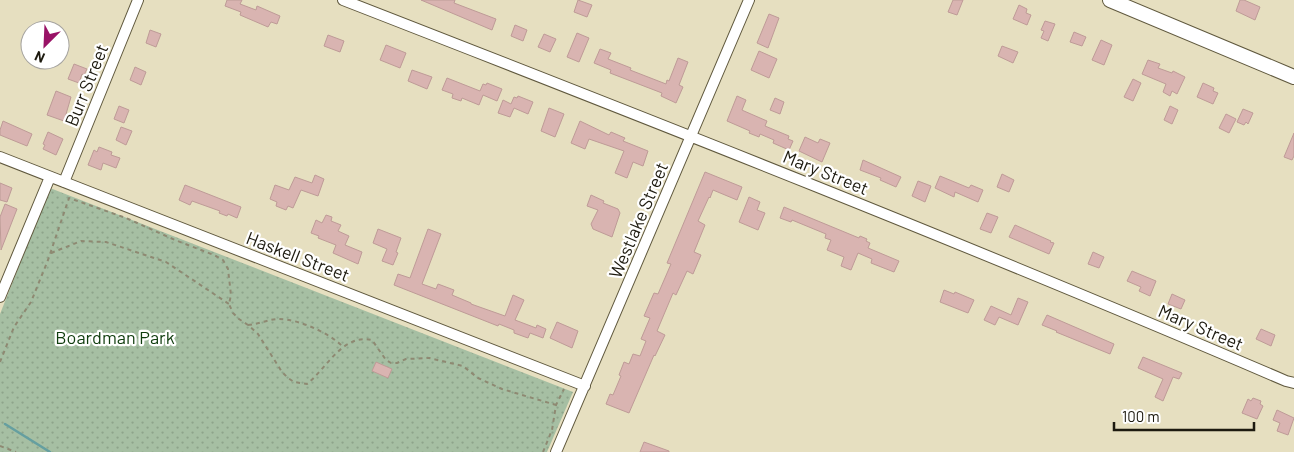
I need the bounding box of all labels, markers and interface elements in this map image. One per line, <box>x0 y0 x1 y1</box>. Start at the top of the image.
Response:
north arrow <box>20 20 70 70</box>
street label: Burr Street <box>60 41 112 129</box>
text: N <box>32 48 47 67</box>
street label: Mary Street <box>780 145 872 199</box>
street label: Westlake Street <box>604 159 672 281</box>
street label: Haskell Street <box>243 226 353 286</box>
street label: Mary Street <box>1155 299 1247 355</box>
park label: Boardman Park <box>55 326 175 348</box>
scale bar <box>1114 400 1254 432</box>
text: 100 m <box>1122 407 1160 425</box>

